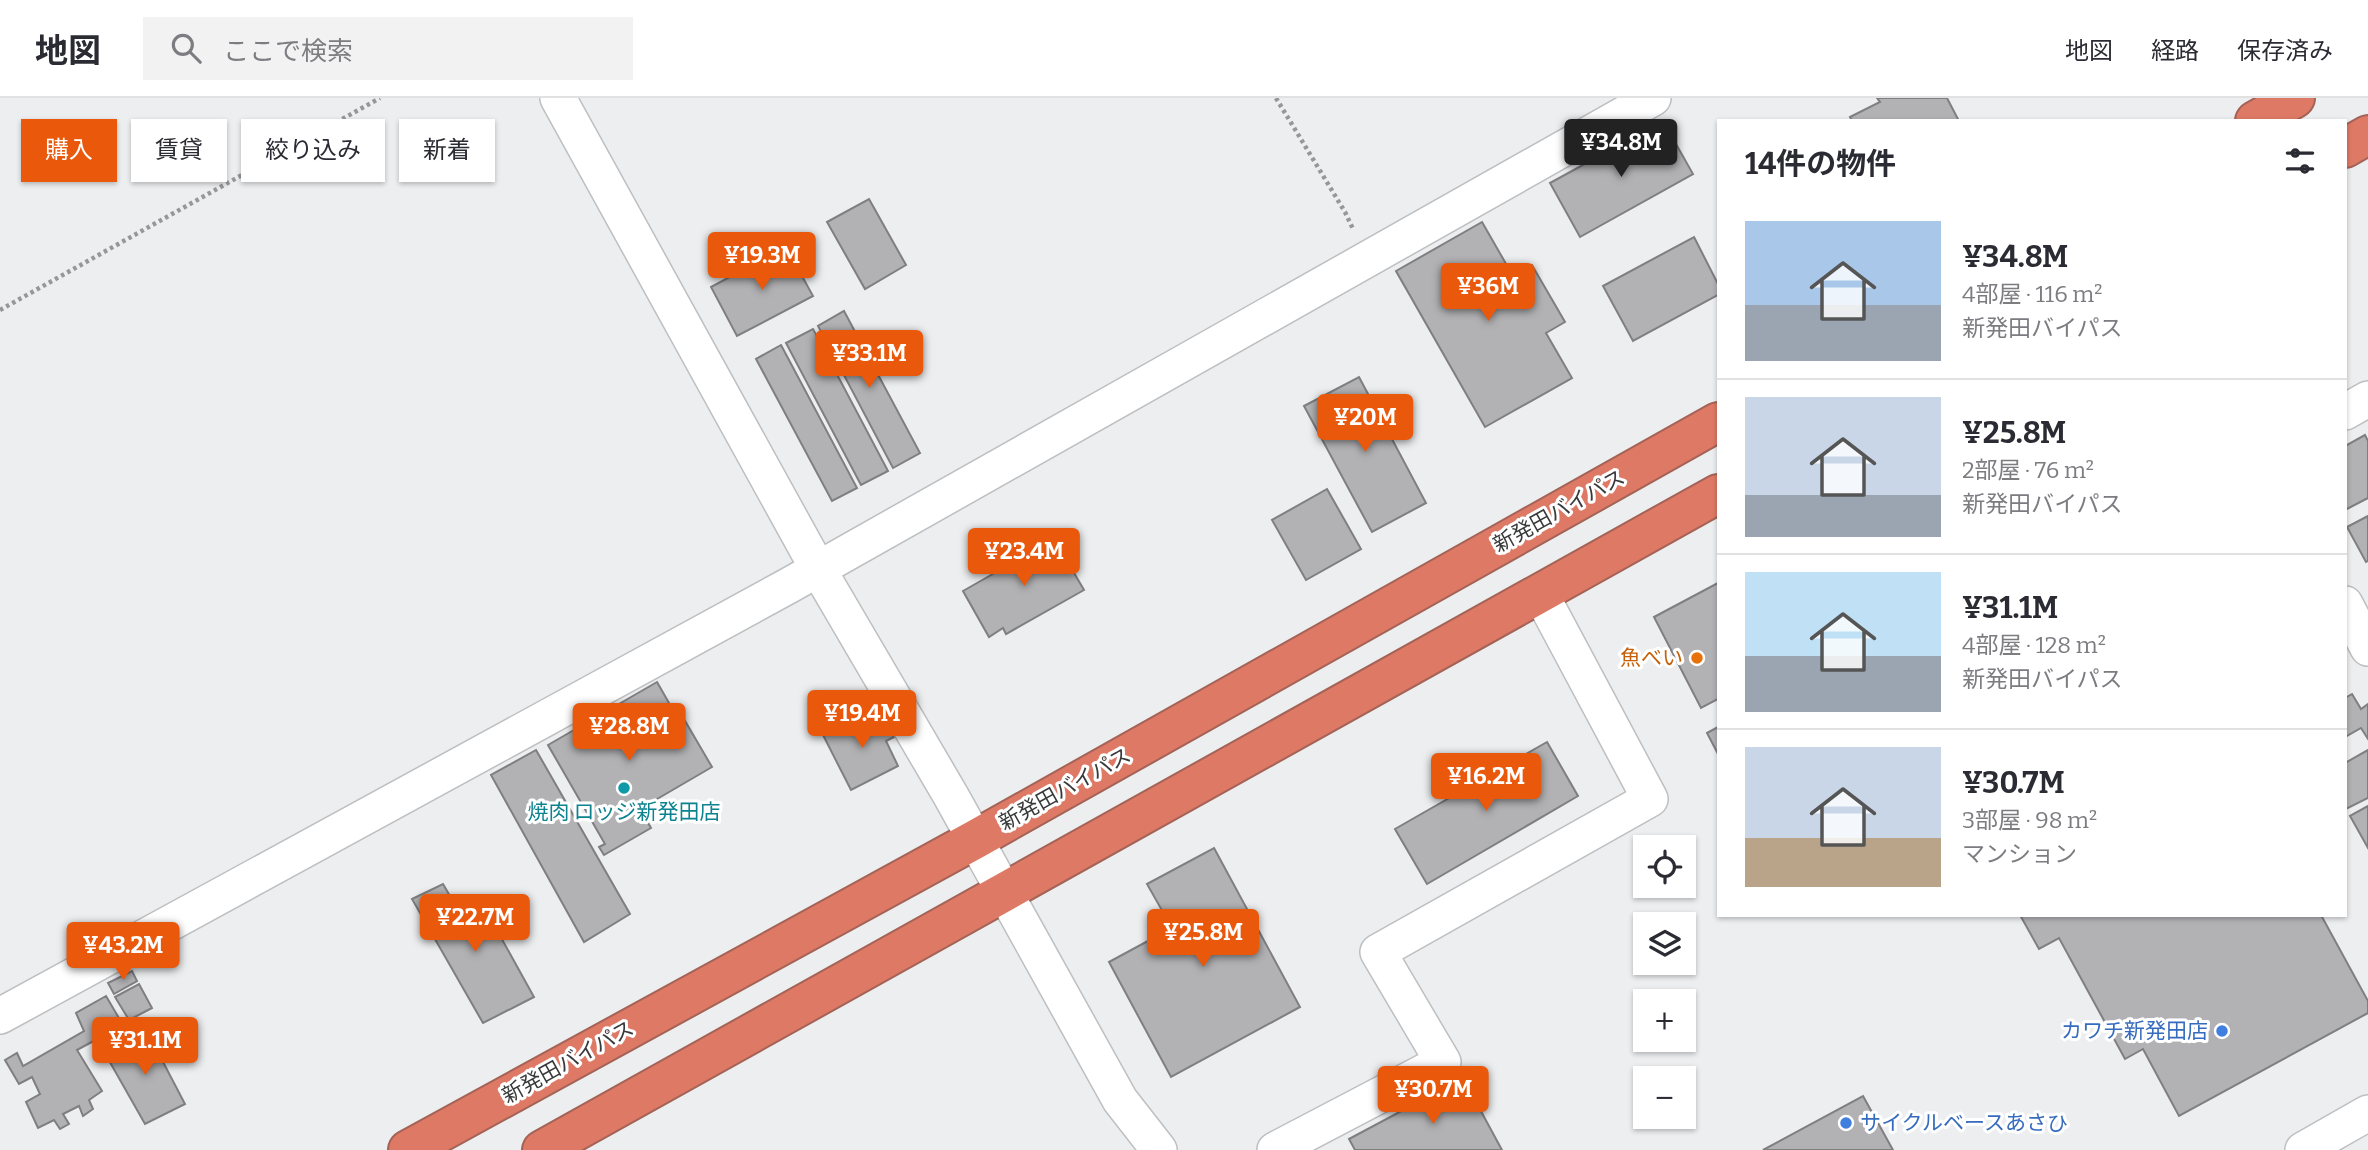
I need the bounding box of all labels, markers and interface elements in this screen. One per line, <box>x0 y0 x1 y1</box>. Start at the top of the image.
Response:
search box <box>143 17 633 80</box>
icon: search <box>167 29 205 67</box>
text: 地図 <box>35 31 101 71</box>
text: ここで検索 <box>223 36 353 67</box>
text: 地図 <box>2065 37 2113 65</box>
text: 経路 <box>2151 37 2199 65</box>
text: 保存済み <box>2237 37 2333 65</box>
chip: 購入 <box>21 119 117 182</box>
chip: 賃貸 <box>131 119 227 182</box>
chip: 絞り込み <box>241 119 385 182</box>
chip: 新着 <box>399 119 495 182</box>
pin: ¥34.8M <box>1564 120 1678 179</box>
text: ¥34.8M <box>1580 128 1662 156</box>
icon: filters <box>2281 142 2319 180</box>
text: 14件の物件 <box>1745 146 1896 182</box>
pin: ¥19.3M <box>705 232 819 292</box>
text: ¥34.8M <box>1962 239 2068 275</box>
text: ¥19.3M <box>724 241 800 269</box>
icon: home <box>1801 249 1885 333</box>
pin: ¥36M <box>1447 264 1529 323</box>
text: ¥36M <box>1457 272 1519 300</box>
text: 4部屋 · 116 m² <box>1962 280 2102 308</box>
text: 新発田バイパス <box>1962 314 2123 342</box>
pin: ¥33.1M <box>812 330 926 390</box>
text: ¥33.1M <box>831 339 907 367</box>
pin: ¥20M <box>1324 394 1406 454</box>
text: ¥20M <box>1333 403 1397 431</box>
text: ¥25.8M <box>1962 415 2066 451</box>
icon: home <box>1801 425 1885 509</box>
text: 2部屋 · 76 m² <box>1962 456 2094 484</box>
street label: 新発田バイパス <box>1489 464 1629 558</box>
text: 新発田バイパス <box>1962 490 2123 518</box>
pin: ¥23.4M <box>967 528 1081 588</box>
text: ¥23.4M <box>984 537 1064 565</box>
text: ¥31.1M <box>1962 590 2058 626</box>
icon: home <box>1801 600 1885 684</box>
text: 4部屋 · 128 m² <box>1962 631 2106 659</box>
place label: 魚べい <box>1620 645 1683 671</box>
marker: 魚べい <box>1689 650 1705 666</box>
text: 新発田バイパス <box>1962 665 2123 693</box>
pin: ¥19.4M <box>805 690 919 750</box>
text: ¥19.4M <box>823 699 901 727</box>
pin: ¥28.8M <box>572 704 686 763</box>
text: ¥28.8M <box>589 712 669 740</box>
street label: 新発田バイパス <box>995 742 1135 836</box>
pin: ¥16.2M <box>1429 754 1543 813</box>
text: ¥16.2M <box>1447 762 1525 790</box>
text: ¥30.7M <box>1962 765 2065 801</box>
icon: home <box>1801 775 1885 859</box>
marker: 焼肉 ロッジ新発田店 <box>616 780 632 796</box>
place label: 焼肉 ロッジ新発田店 <box>527 799 721 825</box>
text: 3部屋 · 98 m² <box>1962 806 2097 834</box>
map controls <box>1633 835 1696 1129</box>
button: locate <box>1633 835 1696 898</box>
text: マンション <box>1962 840 2077 868</box>
pin: ¥22.7M <box>418 894 532 954</box>
text: ¥22.7M <box>436 903 514 931</box>
pin: ¥25.8M <box>1146 910 1260 969</box>
button: layers <box>1633 912 1696 975</box>
text: ¥25.8M <box>1163 918 1243 946</box>
pin: ¥43.2M <box>66 922 180 982</box>
text: ¥43.2M <box>83 931 163 959</box>
button: + <box>1633 989 1696 1052</box>
street label: 新発田バイパス <box>498 1015 638 1109</box>
pin: ¥31.1M <box>88 1018 202 1077</box>
place label: カワチ新発田店 <box>2061 1018 2208 1044</box>
marker: カワチ新発田店 <box>2214 1023 2230 1039</box>
text: ¥31.1M <box>108 1026 182 1054</box>
pin: ¥30.7M <box>1376 1066 1490 1126</box>
button: − <box>1633 1066 1696 1129</box>
text: ¥30.7M <box>1394 1075 1472 1103</box>
place label: サイクルベースあさひ <box>1860 1110 2068 1136</box>
marker: サイクルベースあさひ <box>1838 1115 1854 1131</box>

